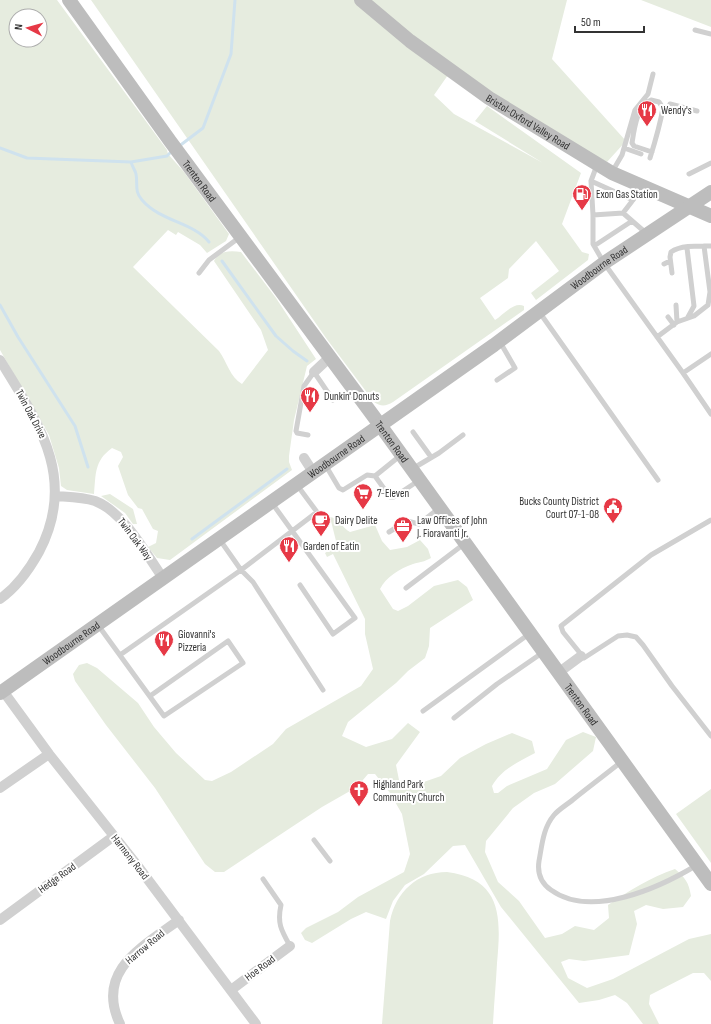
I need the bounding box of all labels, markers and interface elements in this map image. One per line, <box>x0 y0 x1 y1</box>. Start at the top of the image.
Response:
north arrow <box>8 8 48 48</box>
scale bar <box>575 8 644 34</box>
text: 50 m <box>581 15 601 30</box>
text: N <box>12 23 25 31</box>
street label: Bristol-Oxford Valley Road <box>484 91 573 153</box>
restaurant icon: Wendy's <box>636 99 658 127</box>
place label: Wendy's <box>661 104 692 117</box>
street label: Trenton Road <box>180 157 219 205</box>
fuel station icon: Exon Gas Station <box>571 183 593 211</box>
place label: Exon Gas Station <box>596 188 658 201</box>
street label: Woodbourne Road <box>568 242 630 292</box>
restaurant icon: Dunkin' Donuts <box>299 385 321 413</box>
street label: Twin Oak Drive <box>13 387 49 441</box>
place label: Dunkin' Donuts <box>324 390 379 403</box>
street label: Trenton Road <box>372 418 412 465</box>
street label: Woodbourne Road <box>305 431 367 481</box>
supermarket icon: 7-Eleven <box>352 482 374 510</box>
place label: 7-Eleven <box>377 487 409 500</box>
place label: Bucks County District Court 07-1-08 <box>519 495 600 521</box>
public building icon: Bucks County District Court 07-1-08 <box>602 496 624 524</box>
cafe icon: Dairy Delite <box>310 509 332 537</box>
place label: Dairy Delite <box>335 514 378 527</box>
place label: Law Offices of John J. Fioravanti Jr. <box>416 514 487 540</box>
street label: Twin Oak Way <box>115 515 156 563</box>
office icon: Law Offices of John J. Fioravanti Jr. <box>392 515 414 543</box>
restaurant icon: Garden of Eatin <box>278 535 300 563</box>
place label: Garden of Eatin <box>303 540 360 553</box>
street label: Woodbourne Road <box>40 618 103 667</box>
place label: Giovanni's Pizzeria <box>178 628 216 654</box>
restaurant icon: Giovanni's Pizzeria <box>153 629 175 657</box>
street label: Trenton Road <box>562 681 601 728</box>
place label: Highland Park Community Church <box>373 778 445 804</box>
church icon: Highland Park Community Church <box>348 779 370 807</box>
street label: Harmony Road <box>108 832 152 882</box>
street label: Hedge Road <box>36 860 79 896</box>
street label: Harrow Road <box>123 927 167 967</box>
street label: Hoe Road <box>242 952 278 984</box>

